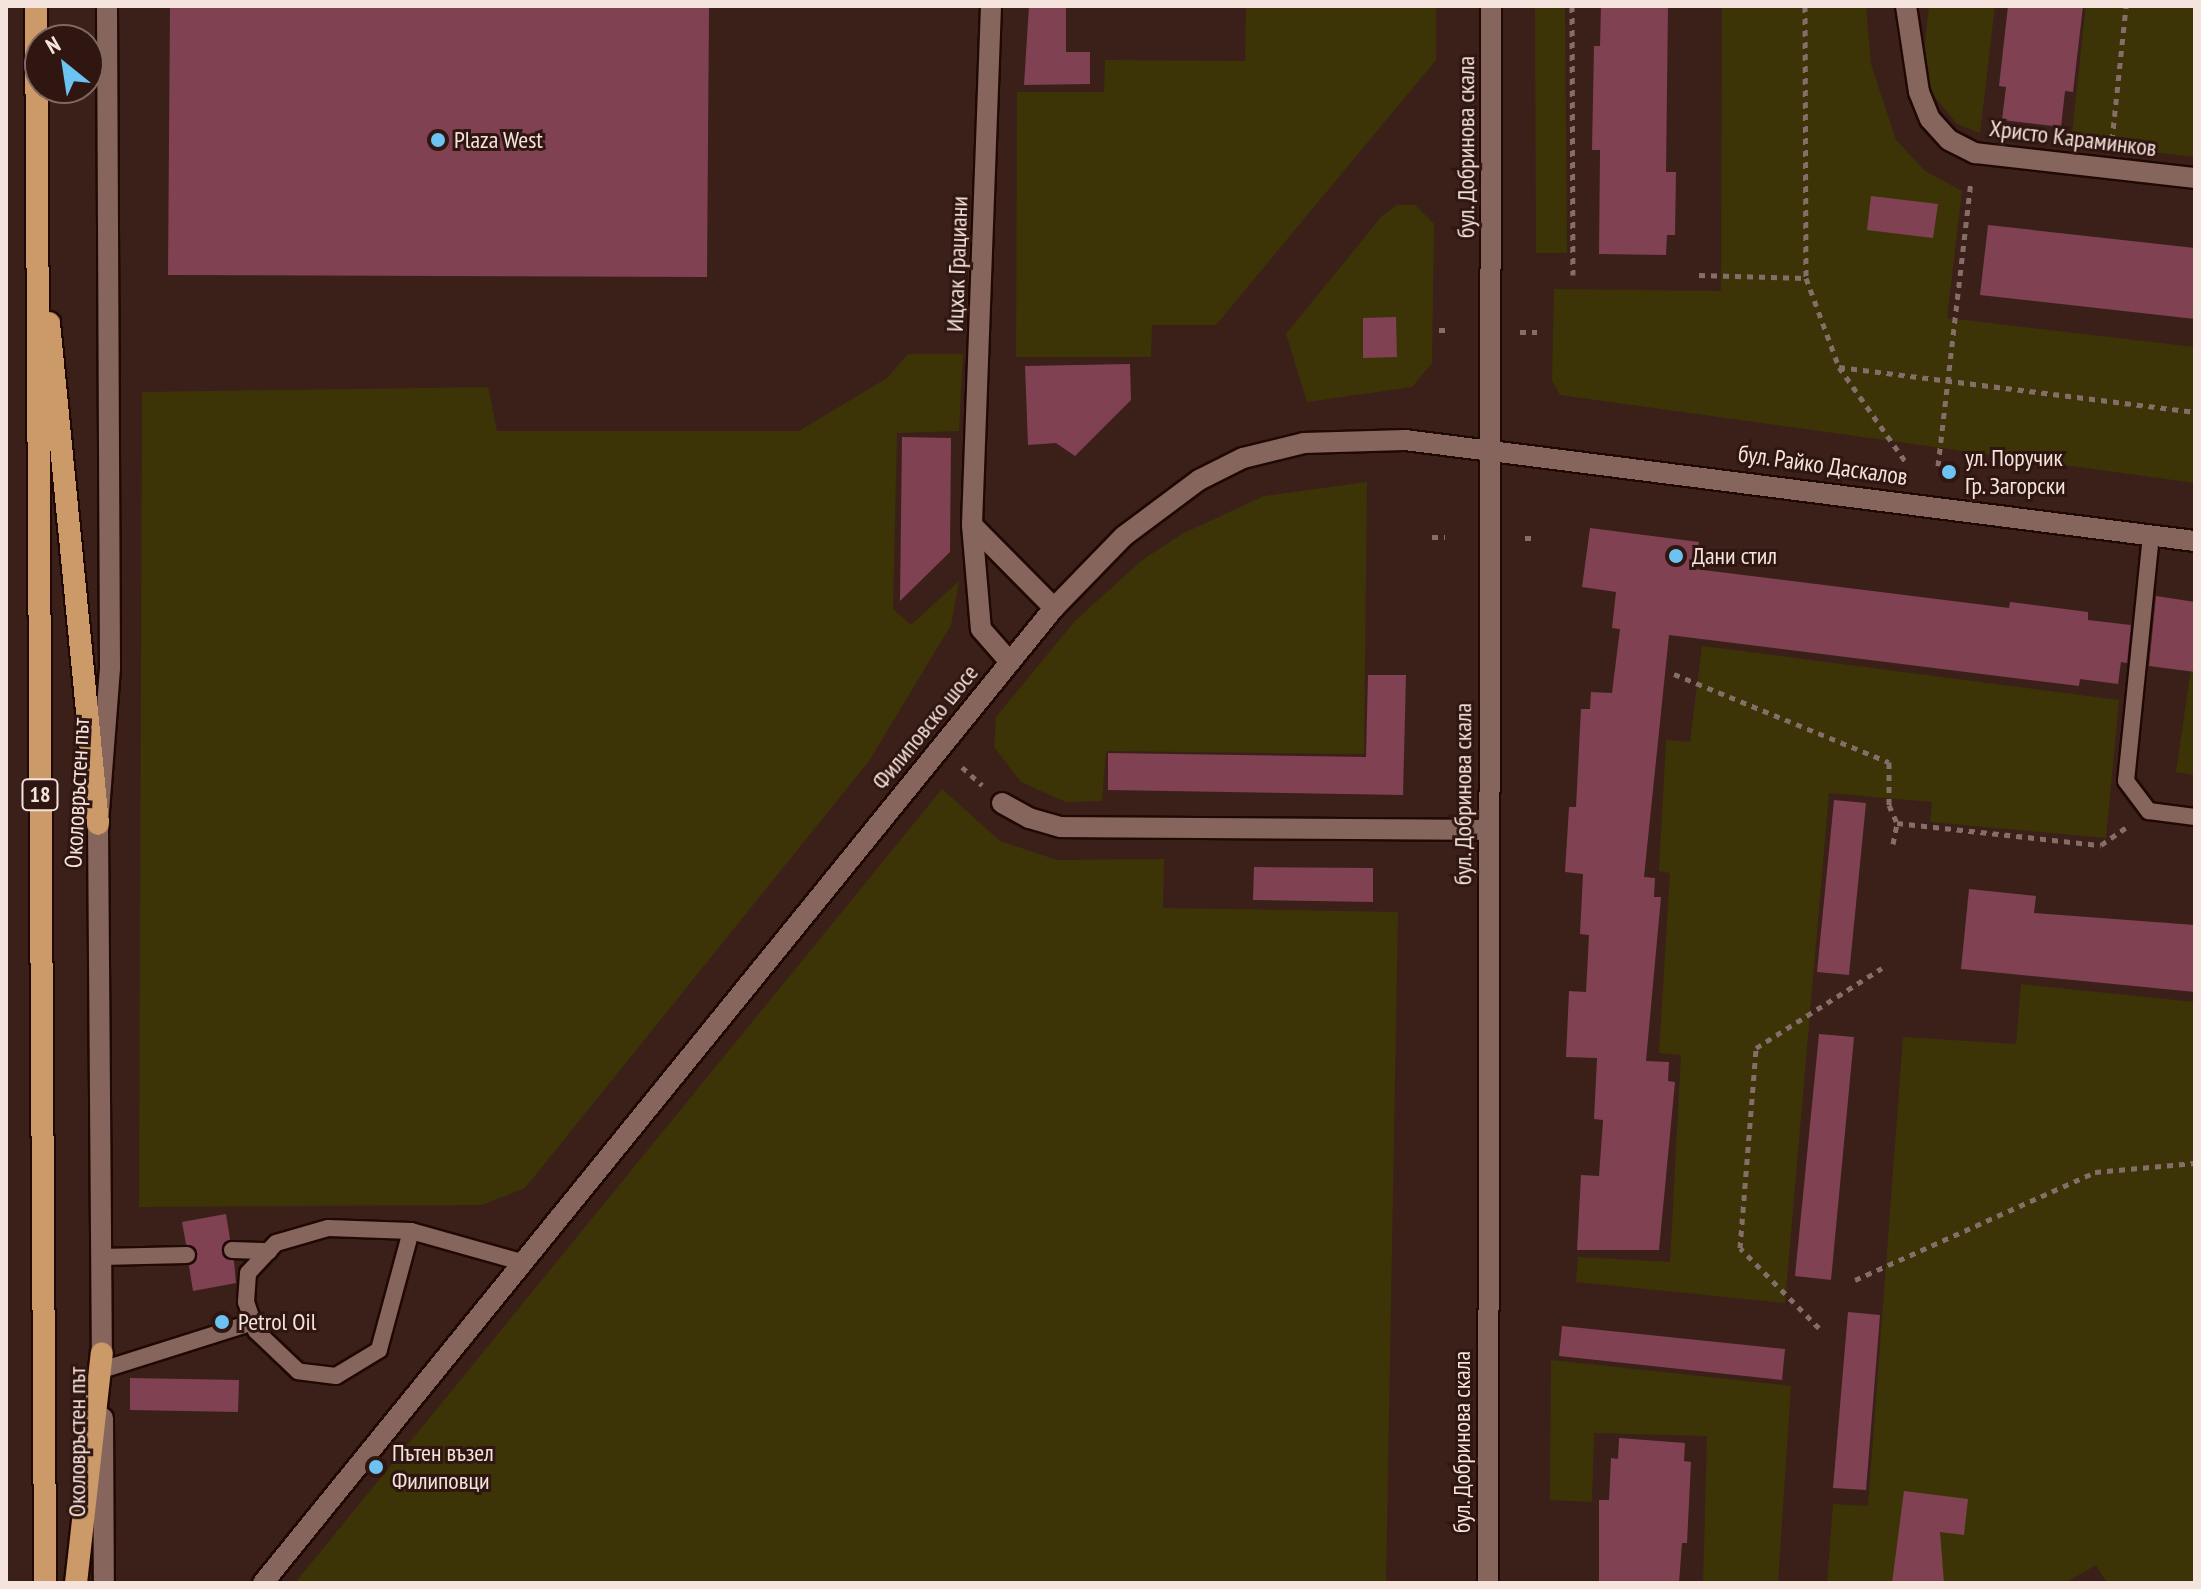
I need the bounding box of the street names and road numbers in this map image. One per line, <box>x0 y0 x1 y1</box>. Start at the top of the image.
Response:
street label: бул. Добринова скала <box>1452 55 1480 239</box>
street label: Христо Караминков <box>1988 113 2158 163</box>
street label: Ицхак Грациани <box>940 196 974 332</box>
street label: бул. Райко Даскалов <box>1735 439 1911 491</box>
street label: Филиповско шосе <box>866 659 984 795</box>
street label: бул. Добринова скала <box>1449 702 1477 886</box>
street label: Околовръстен път <box>59 717 95 869</box>
road number: 18 <box>20 777 60 813</box>
street label: бул. Добринова скала <box>1448 1350 1476 1534</box>
street label: Околовръстен път <box>63 1367 91 1517</box>

